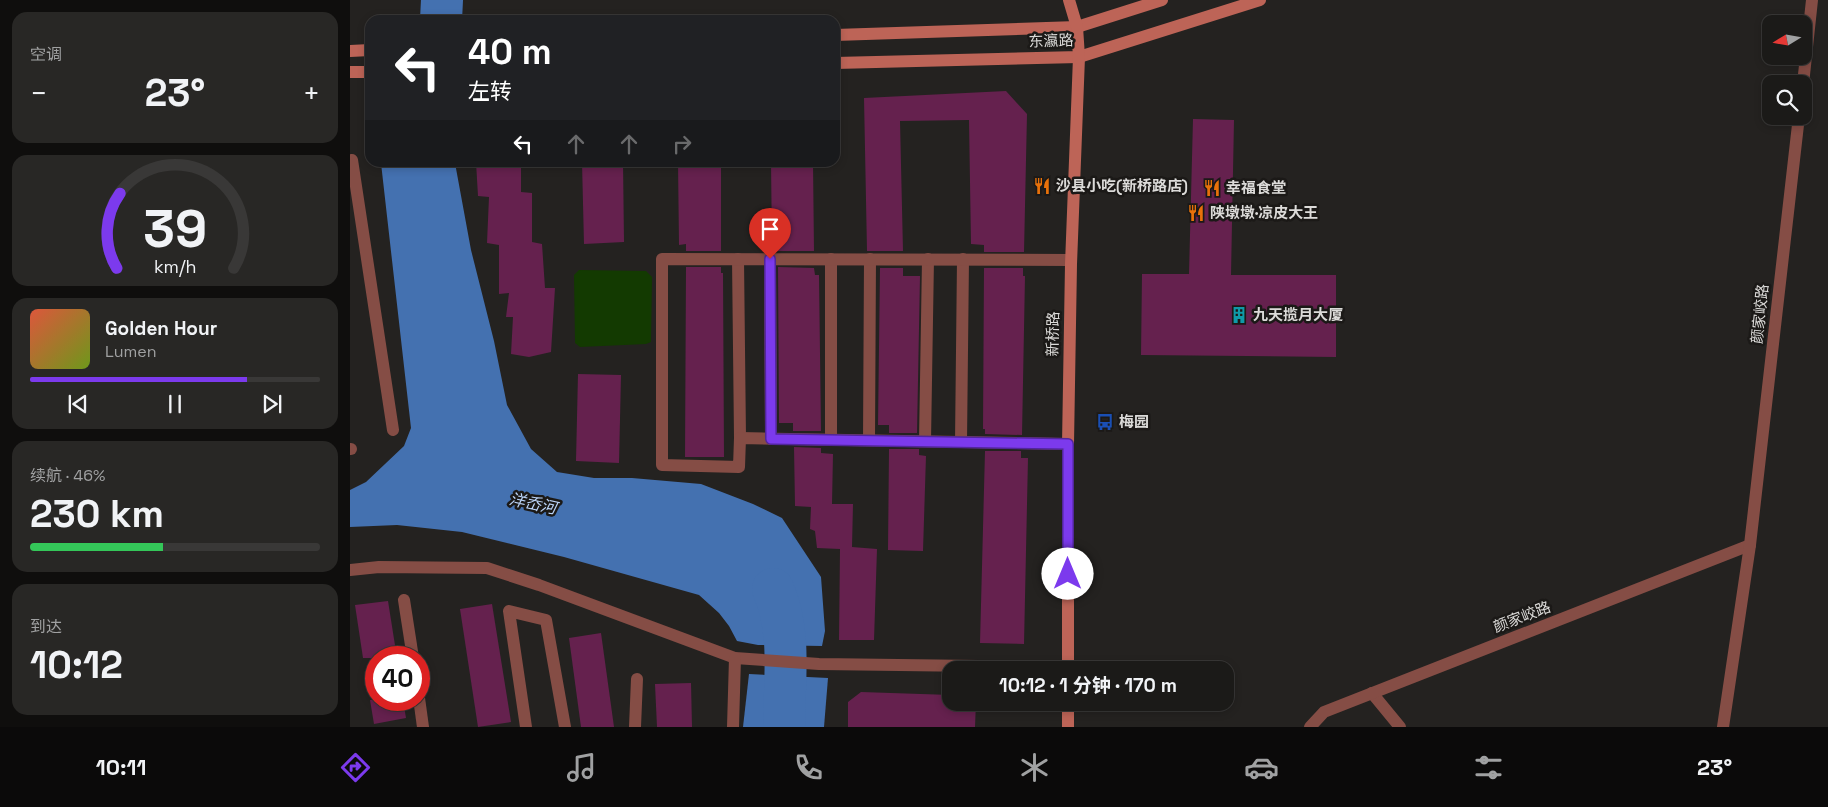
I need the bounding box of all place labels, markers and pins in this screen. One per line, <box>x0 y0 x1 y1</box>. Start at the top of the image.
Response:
restaurant icon: 沙县小吃(新桥路店) <box>1032 176 1052 196</box>
place label: 沙县小吃(新桥路店) <box>1056 176 1188 195</box>
restaurant icon: 幸福食堂 <box>1202 178 1222 198</box>
place label: 幸福食堂 <box>1226 178 1286 197</box>
restaurant icon: 陕墩墩·凉皮大王 <box>1186 203 1206 223</box>
place label: 陕墩墩·凉皮大王 <box>1210 203 1318 222</box>
pin <box>749 208 791 259</box>
building icon: 九天揽月大厦 <box>1229 305 1249 325</box>
place label: 九天揽月大厦 <box>1253 305 1343 324</box>
bus stop icon: 梅园 <box>1095 412 1115 432</box>
place label: 梅园 <box>1119 412 1149 431</box>

